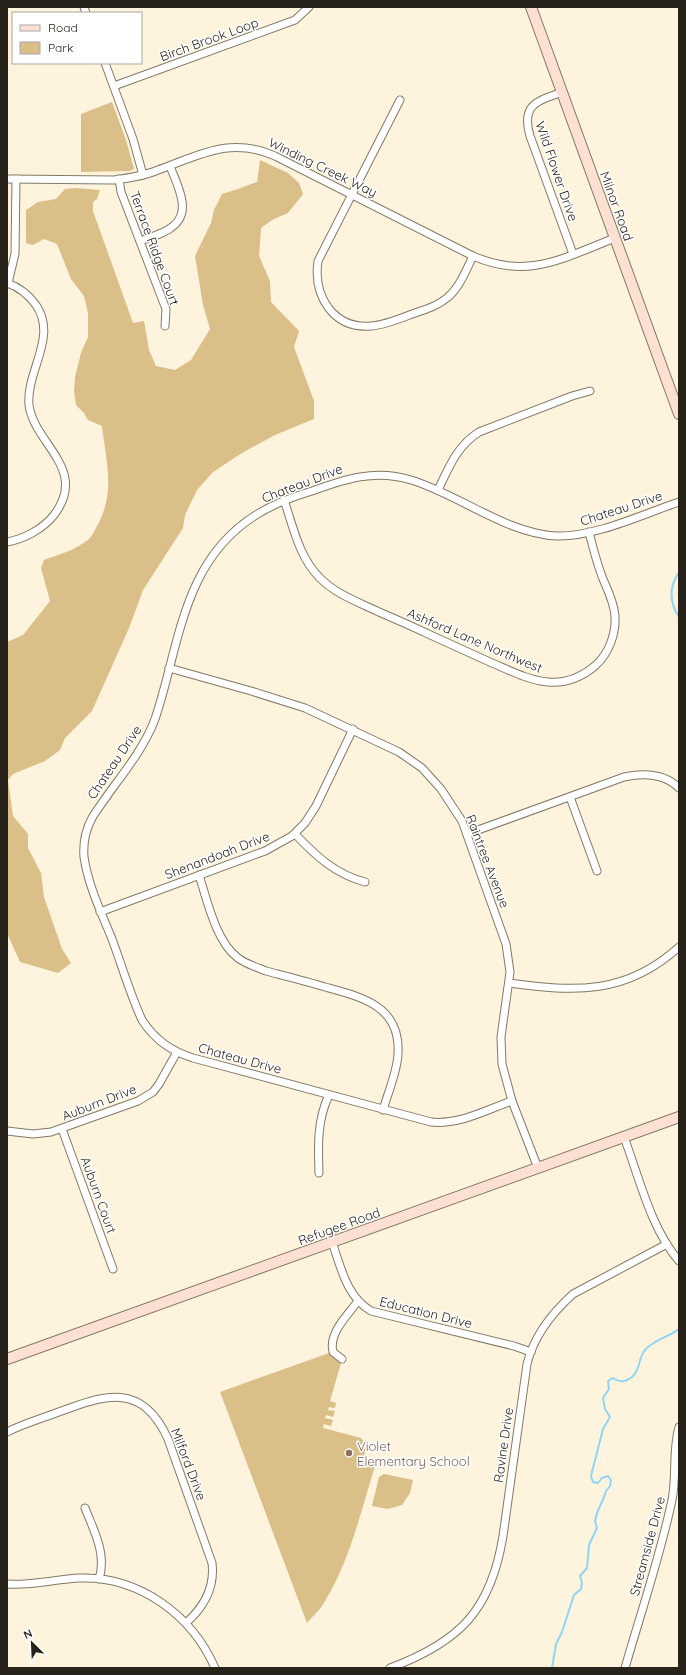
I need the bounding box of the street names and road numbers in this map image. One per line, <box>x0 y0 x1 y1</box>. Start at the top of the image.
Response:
street label: Birch Brook Loop <box>158 14 260 64</box>
street label: Wild Flower Drive <box>532 119 582 223</box>
street label: Winding Creek Way <box>266 134 380 200</box>
street label: Milnor Road <box>597 169 637 243</box>
street label: Terrace Ridge Court <box>127 189 183 307</box>
street label: Chateau Drive <box>259 460 345 506</box>
street label: Chateau Drive <box>578 487 664 529</box>
street label: Ashford Lane Northwest <box>405 604 545 676</box>
street label: Chateau Drive <box>83 722 145 802</box>
street label: Raintree Avenue <box>463 812 513 910</box>
street label: Shenandoah Drive <box>162 828 272 882</box>
street label: Chateau Drive <box>197 1039 283 1077</box>
street label: Auburn Drive <box>60 1080 138 1124</box>
street label: Auburn Court <box>78 1155 120 1235</box>
street label: Refugee Road <box>296 1204 382 1248</box>
street label: Education Drive <box>378 1293 474 1331</box>
street label: Ravine Drive <box>490 1406 516 1484</box>
street label: Milford Drive <box>168 1426 210 1502</box>
street label: Streamside Drive <box>626 1494 668 1598</box>

